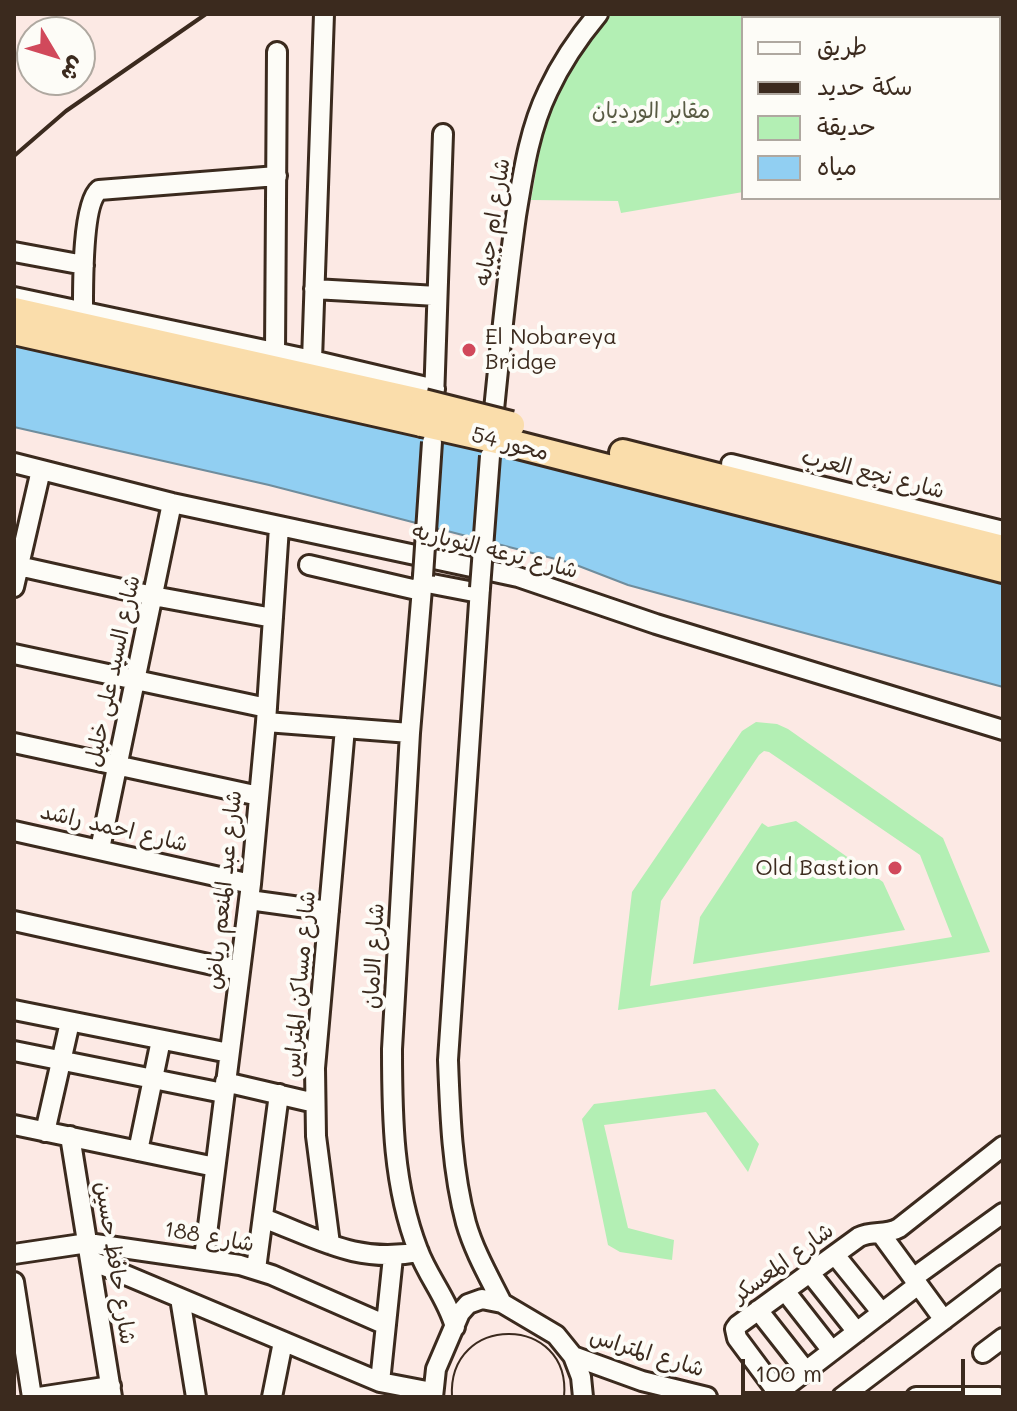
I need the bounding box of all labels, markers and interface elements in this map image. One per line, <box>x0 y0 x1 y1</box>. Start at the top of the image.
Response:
north arrow <box>16 16 96 96</box>
legend <box>741 16 1001 200</box>
text: طريق <box>817 30 867 61</box>
text: ش <box>55 51 93 88</box>
text: سكة حديد <box>817 70 913 101</box>
park label: مقابر الورديان <box>592 98 710 124</box>
text: حديقة <box>817 110 876 141</box>
text: مياه <box>817 150 857 181</box>
street label: شارع ام جبابه <box>470 156 516 288</box>
place label: El Nobareya Bridge <box>485 324 617 376</box>
marker: El Nobareya Bridge <box>460 341 478 359</box>
street label: محور 54 <box>469 422 551 466</box>
street label: شارع نجع العرب <box>799 443 947 505</box>
street label: شارع ترعه النوباريه <box>410 518 580 584</box>
street label: شارع السيد على خليل <box>80 573 146 769</box>
street label: شارع عبد المنعم رياض <box>200 789 248 991</box>
street label: شارع احمد راشد <box>38 798 190 858</box>
place label: Old Bastion <box>755 855 879 881</box>
marker: Old Bastion <box>886 859 904 877</box>
street label: شارع مساكن المتراس <box>279 890 321 1078</box>
street label: شارع الامان <box>358 902 390 1010</box>
street label: شارع حافظ حسين <box>89 1180 141 1346</box>
street label: شارع 188 <box>162 1216 256 1258</box>
street label: شارع المعسكر <box>727 1217 839 1309</box>
street label: شارع المتراس <box>587 1323 707 1383</box>
scale bar <box>745 1343 969 1393</box>
text: 100 m <box>755 1357 822 1388</box>

